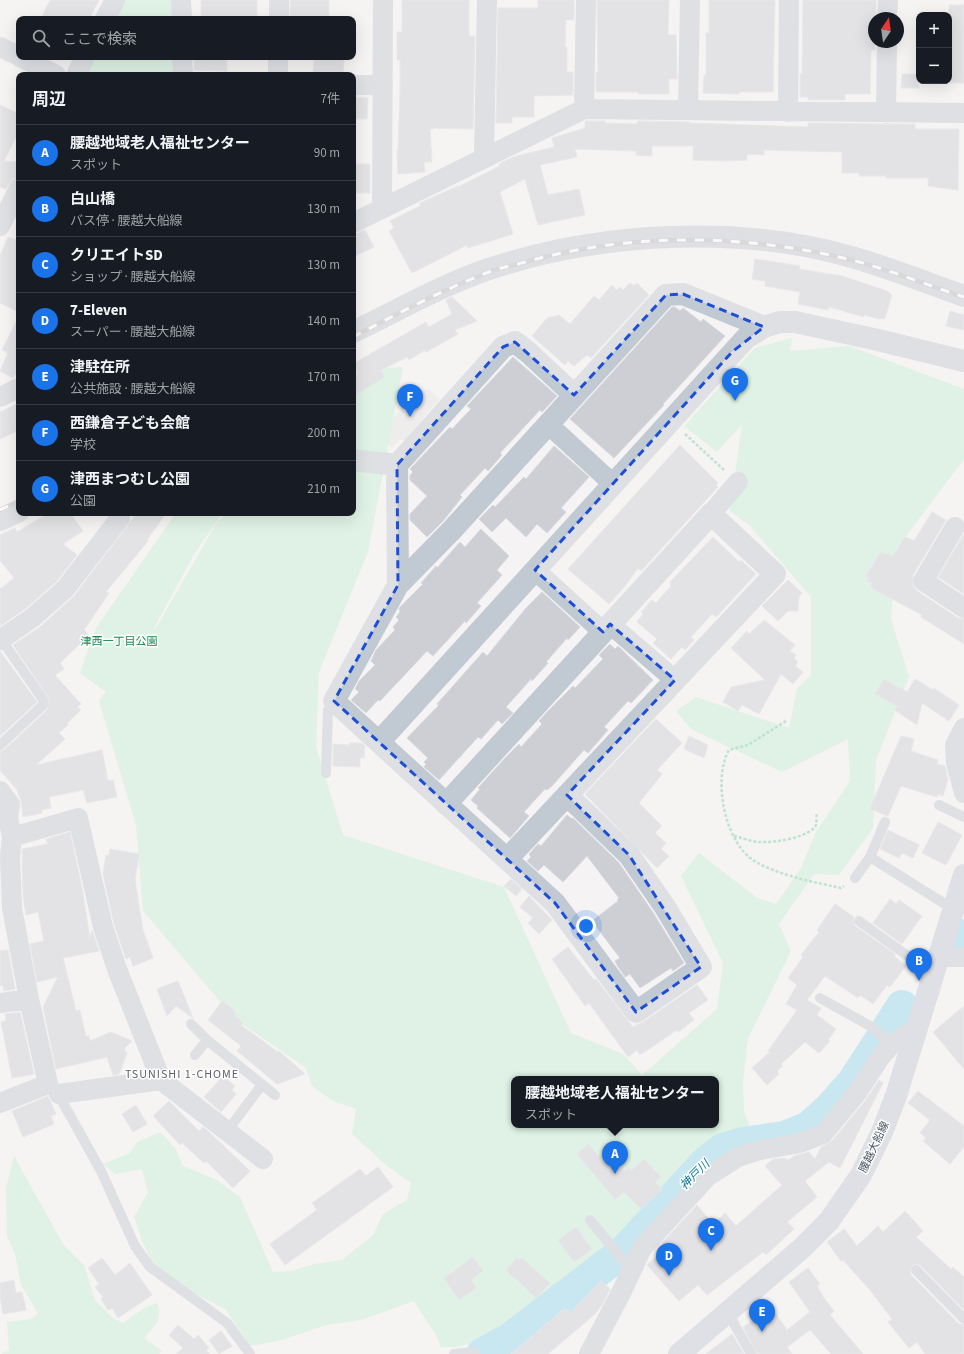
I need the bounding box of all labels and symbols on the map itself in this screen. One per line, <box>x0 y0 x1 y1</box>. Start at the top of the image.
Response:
north arrow <box>868 12 904 48</box>
pin: G <box>722 368 748 401</box>
pin: F <box>397 384 423 417</box>
park label: 津西一丁目公園 <box>81 634 158 649</box>
your location <box>576 916 596 936</box>
pin: B <box>906 948 932 981</box>
district label: TSUNISHI 1-CHOME <box>125 1066 239 1083</box>
street label: 腰越大船線 <box>856 1119 892 1175</box>
pin: A <box>602 1141 628 1174</box>
water label: 神戸川 <box>676 1155 715 1194</box>
pin: C <box>698 1218 724 1251</box>
pin: D <box>656 1243 682 1276</box>
pin: E <box>749 1299 775 1332</box>

